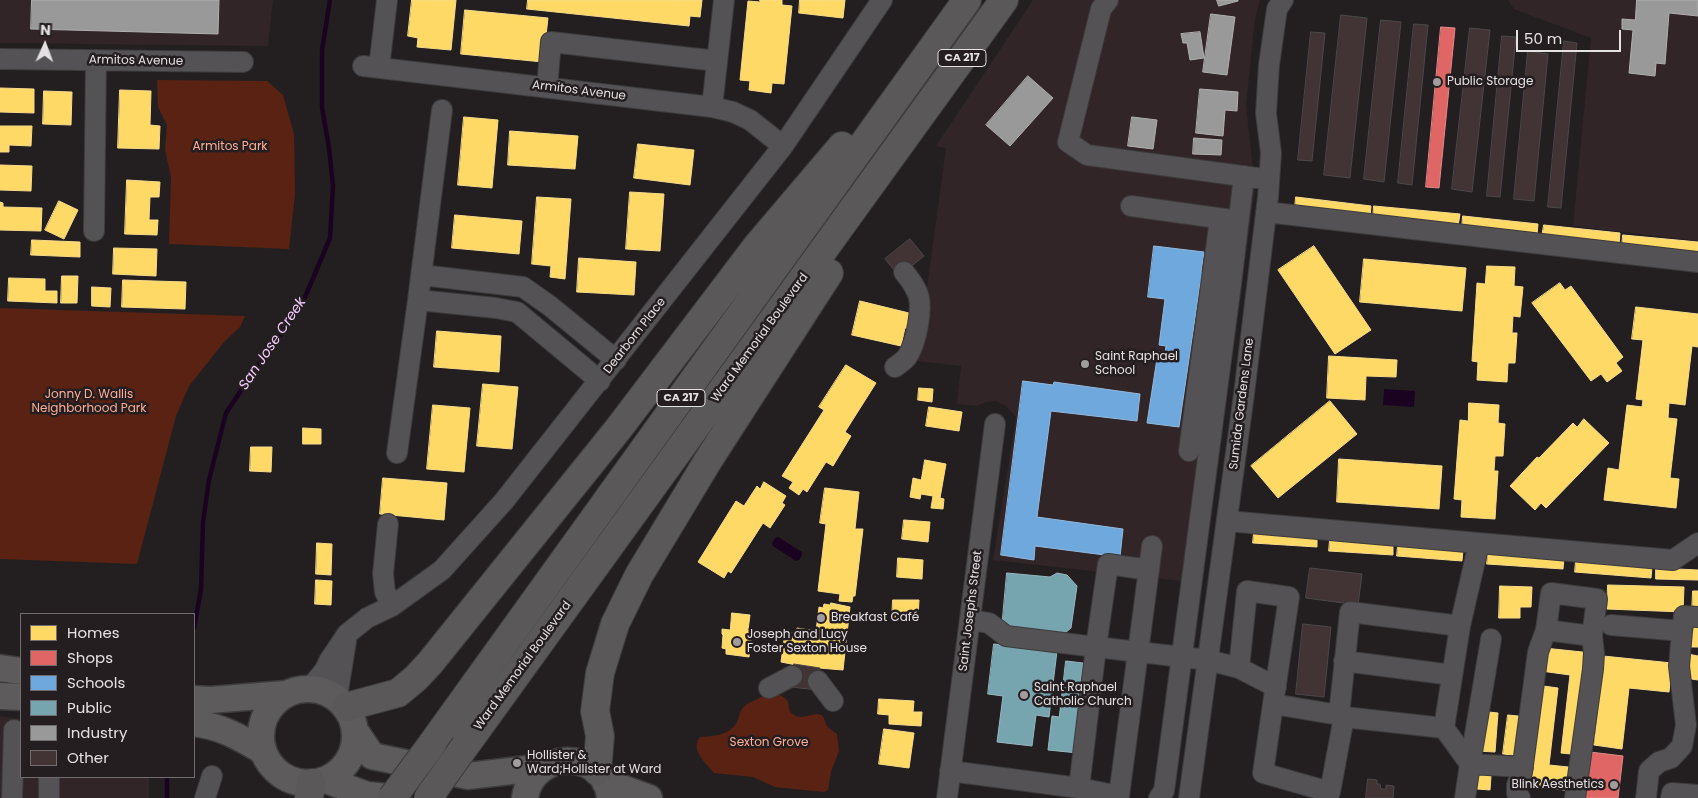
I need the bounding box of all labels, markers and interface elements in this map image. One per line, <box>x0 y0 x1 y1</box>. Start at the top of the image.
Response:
north arrow <box>20 20 70 70</box>
text: N <box>40 20 51 40</box>
scale bar <box>1518 20 1623 52</box>
text: 50 m <box>1524 28 1562 49</box>
road number: CA 217 <box>938 49 986 66</box>
street label: Armitos Avenue <box>89 53 183 69</box>
place label: Public Storage <box>1447 75 1533 89</box>
marker: Public Storage <box>1431 76 1443 88</box>
street label: Armitos Avenue <box>531 78 627 104</box>
park label: Armitos Park <box>192 140 268 154</box>
street label: Ward Memorial Boulevard <box>708 271 812 405</box>
water label: San Jose Creek <box>236 295 310 393</box>
street label: Dearborn Place <box>601 295 669 377</box>
street label: Sumida Gardens Lane <box>1227 337 1257 471</box>
place label: Saint Raphael School <box>1095 350 1178 378</box>
marker: Saint Raphael School <box>1079 358 1091 370</box>
park label: Jonny D. Wallis Neighborhood Park <box>32 388 146 416</box>
road number: CA 217 <box>657 389 705 406</box>
street label: Saint Josephs Street <box>956 550 986 672</box>
street label: Ward Memorial Boulevard <box>471 599 575 733</box>
place label: Breakfast Café <box>831 611 919 625</box>
marker: Breakfast Café <box>815 612 827 624</box>
legend <box>20 613 195 778</box>
text: Homes <box>67 622 120 643</box>
place label: Joseph and Lucy Foster Sexton House <box>747 628 867 656</box>
marker: Joseph and Lucy Foster Sexton House <box>731 636 743 648</box>
text: Shops <box>67 647 113 668</box>
text: Schools <box>67 672 125 693</box>
place label: Saint Raphael Catholic Church <box>1034 681 1132 709</box>
marker: Saint Raphael Catholic Church <box>1018 689 1030 701</box>
text: Public <box>67 697 112 718</box>
text: Industry <box>67 722 127 743</box>
park label: Sexton Grove <box>730 736 808 750</box>
text: Other <box>67 747 109 768</box>
place label: Hollister & Ward;Hollister at Ward <box>527 749 661 777</box>
marker: Hollister & Ward;Hollister at Ward <box>511 757 523 769</box>
place label: Blink Aesthetics <box>1512 778 1604 792</box>
marker: Blink Aesthetics <box>1608 779 1620 791</box>

